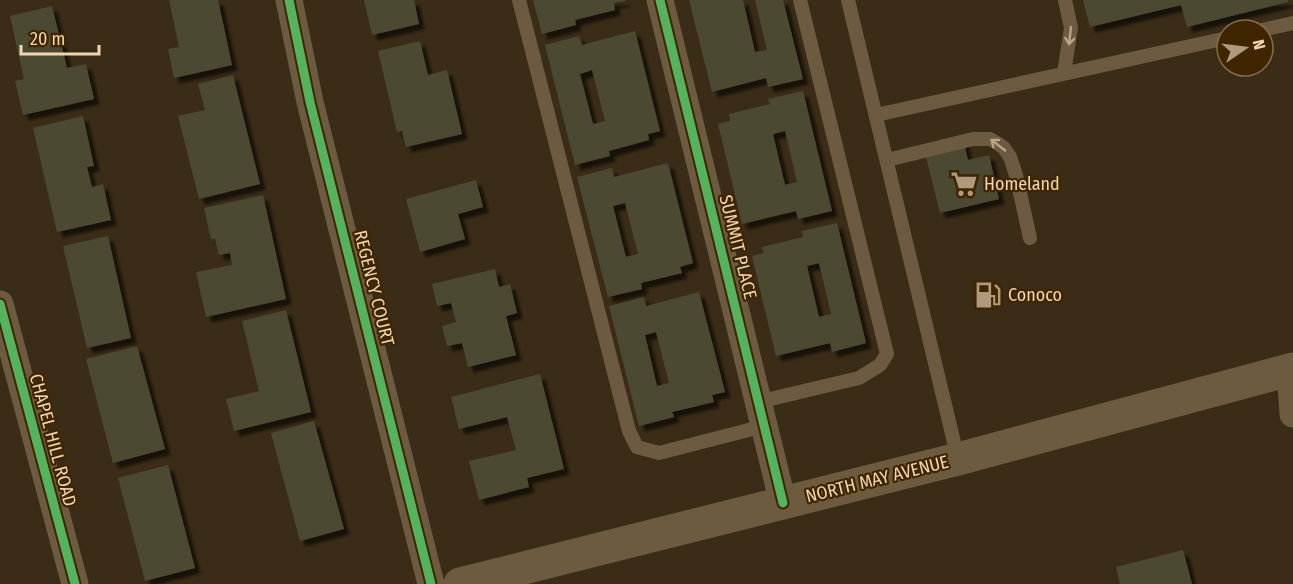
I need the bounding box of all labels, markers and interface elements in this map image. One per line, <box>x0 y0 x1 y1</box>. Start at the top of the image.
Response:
scale bar <box>21 18 99 56</box>
north arrow <box>1215 18 1275 78</box>
one-way arrow <box>1064 26 1075 46</box>
text: 20 m <box>30 28 65 50</box>
text: N <box>1249 38 1269 51</box>
one-way arrow <box>990 139 1006 152</box>
supermarket icon: Homeland <box>949 169 979 199</box>
place label: Homeland <box>984 173 1060 195</box>
street label: SUMMIT PLACE <box>714 193 762 301</box>
street label: REGENCY COURT <box>349 228 399 349</box>
fuel station icon: Conoco <box>973 280 1003 310</box>
place label: Conoco <box>1008 284 1062 306</box>
street label: CHAPEL HILL ROAD <box>25 371 81 509</box>
street label: NORTH MAY AVENUE <box>803 451 951 507</box>

